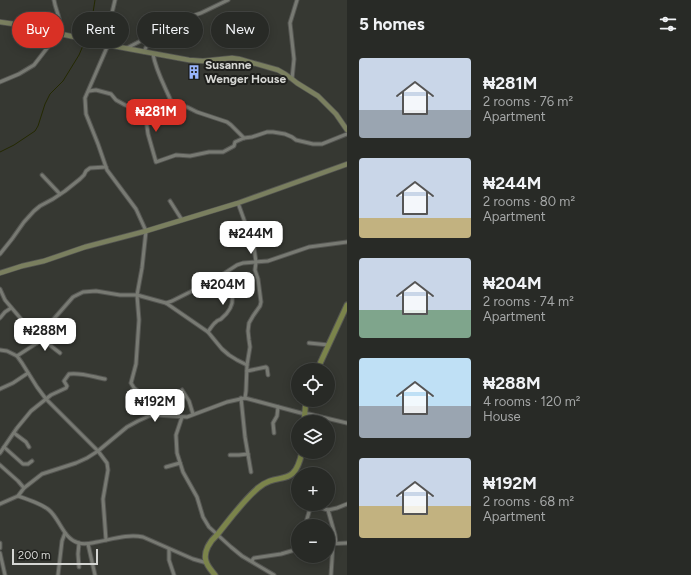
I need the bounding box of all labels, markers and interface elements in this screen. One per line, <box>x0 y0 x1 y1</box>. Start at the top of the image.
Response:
chip: Buy <box>12 12 64 48</box>
chip: Rent <box>72 12 129 48</box>
chip: Filters <box>137 12 203 48</box>
chip: New <box>211 12 269 48</box>
icon: filters <box>657 13 679 35</box>
text: 5 homes <box>359 14 425 34</box>
place label: Susanne Wenger House <box>205 58 286 86</box>
building icon: Susanne Wenger House <box>186 64 202 80</box>
text: ₦281M <box>483 73 537 93</box>
icon: home <box>391 74 439 122</box>
text: 2 rooms · 76 m² <box>483 94 573 109</box>
pin: ₦281M <box>128 99 184 133</box>
text: ₦281M <box>135 104 177 119</box>
text: Apartment <box>483 109 546 124</box>
text: ₦244M <box>483 173 541 193</box>
icon: home <box>391 174 439 222</box>
text: 2 rooms · 80 m² <box>483 194 575 209</box>
text: Apartment <box>483 209 546 224</box>
pin: ₦244M <box>223 221 279 255</box>
text: ₦244M <box>229 226 273 241</box>
pin: ₦204M <box>195 272 251 306</box>
text: ₦204M <box>483 273 541 293</box>
icon: home <box>391 274 439 322</box>
text: ₦204M <box>201 277 245 292</box>
text: 2 rooms · 74 m² <box>483 294 574 309</box>
text: Apartment <box>483 309 546 324</box>
pin: ₦288M <box>17 318 73 352</box>
text: ₦288M <box>23 323 67 338</box>
map controls <box>291 363 335 563</box>
button: locate <box>291 363 335 407</box>
text: ₦288M <box>483 373 541 393</box>
icon: home <box>391 374 439 422</box>
pin: ₦192M <box>127 389 183 423</box>
text: ₦192M <box>134 394 176 409</box>
text: 4 rooms · 120 m² <box>483 394 581 409</box>
text: House <box>483 409 521 424</box>
button: layers <box>291 415 335 459</box>
button: + <box>291 467 335 511</box>
text: ₦192M <box>483 473 537 493</box>
icon: home <box>391 474 439 522</box>
text: 2 rooms · 68 m² <box>483 494 574 509</box>
text: Apartment <box>483 509 546 524</box>
button: − <box>291 519 335 563</box>
scale bar <box>12 547 98 566</box>
text: 200 m <box>18 549 50 562</box>

